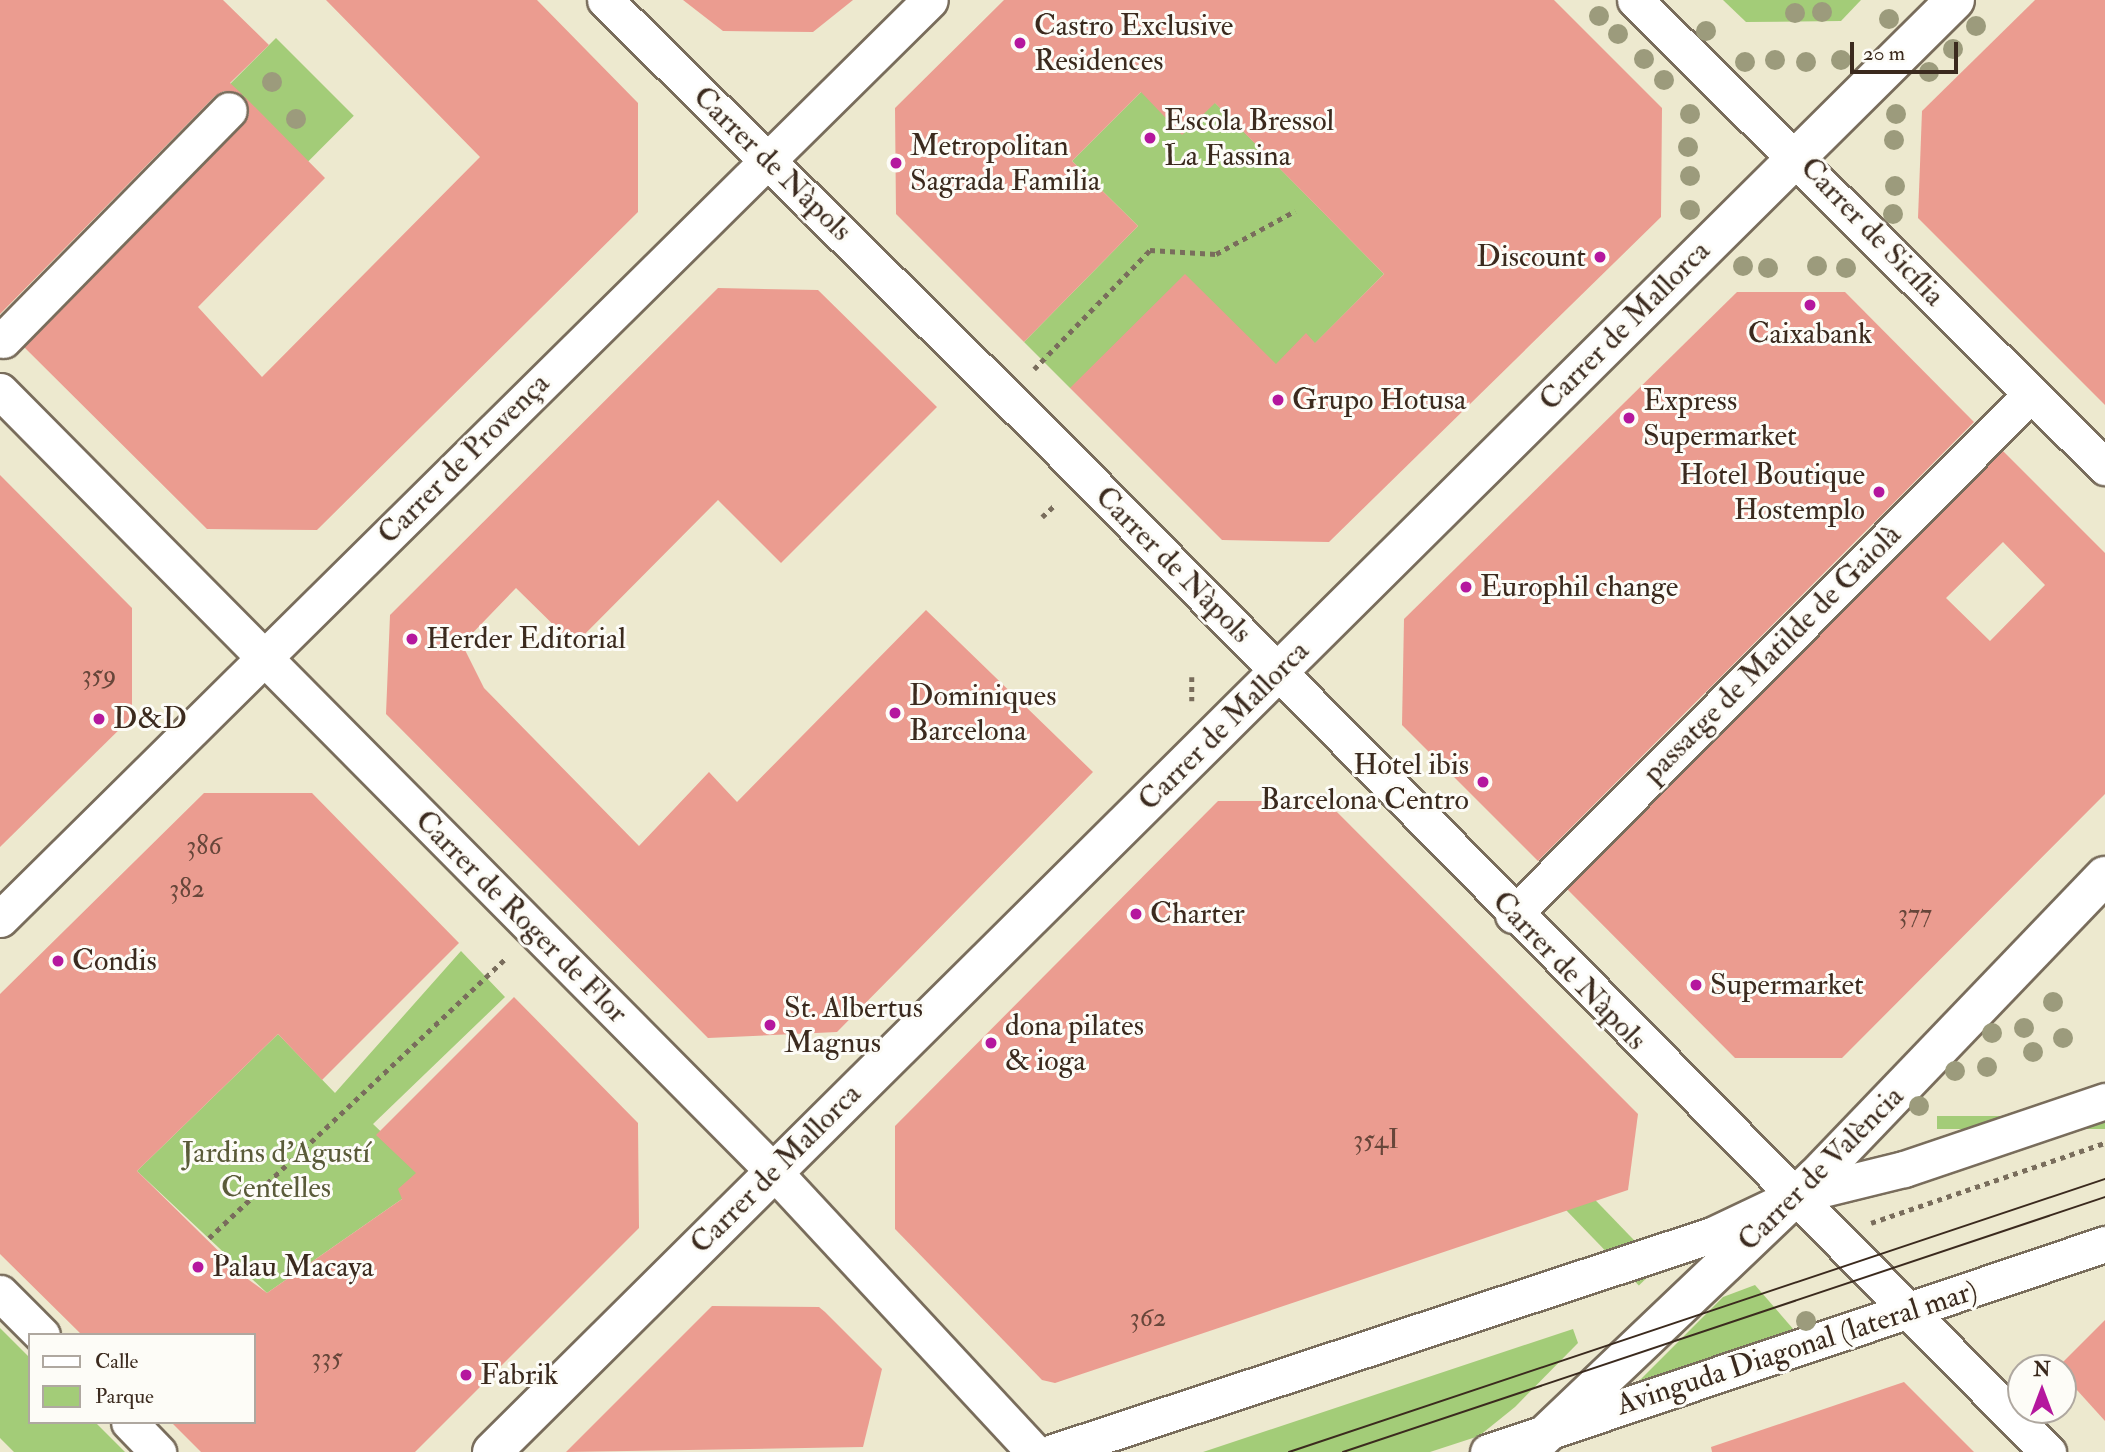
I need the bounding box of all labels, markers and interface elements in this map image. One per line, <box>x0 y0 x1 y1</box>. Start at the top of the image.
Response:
place label: Castro Exclusive Residences <box>1034 8 1233 78</box>
scale bar <box>1853 28 1962 72</box>
marker: Castro Exclusive Residences <box>1012 35 1028 51</box>
text: 20 m <box>1863 40 1905 67</box>
street label: Carrer de Nàpols <box>685 79 859 249</box>
place label: Escola Bressol La Fassina <box>1164 103 1334 174</box>
place label: Metropolitan Sagrada Familia <box>910 128 1100 198</box>
marker: Escola Bressol La Fassina <box>1142 130 1158 146</box>
street label: Carrer de Sicília <box>1792 150 1952 314</box>
marker: Metropolitan Sagrada Familia <box>888 155 904 171</box>
street label: Carrer de Mallorca <box>1532 233 1718 419</box>
place label: Discount <box>1476 239 1586 275</box>
marker: Discount <box>1592 249 1608 265</box>
marker: Caixabank <box>1802 297 1818 313</box>
place label: Caixabank <box>1748 316 1872 352</box>
street label: Carrer de Provença <box>371 366 557 552</box>
place label: Grupo Hotusa <box>1292 382 1466 418</box>
place label: Express Supermarket <box>1643 383 1797 453</box>
marker: Grupo Hotusa <box>1270 392 1286 408</box>
marker: Express Supermarket <box>1621 410 1637 426</box>
place label: Hotel Boutique Hostemplo <box>1679 457 1865 528</box>
street label: Carrer de Nàpols <box>1087 479 1259 651</box>
marker: Hotel Boutique Hostemplo <box>1871 484 1887 500</box>
street label: passatge de Matilde de Gaiolà <box>1635 517 1909 791</box>
place label: Europhil change <box>1480 569 1678 605</box>
marker: Europhil change <box>1458 579 1474 595</box>
place label: Herder Editorial <box>426 621 626 657</box>
marker: Herder Editorial <box>404 631 420 647</box>
street label: Carrer de Mallorca <box>1131 633 1317 819</box>
house number: 359 <box>82 660 116 692</box>
place label: Dominiques Barcelona <box>909 678 1056 748</box>
place label: D&D <box>113 701 187 737</box>
marker: Dominiques Barcelona <box>887 705 903 721</box>
marker: D&D <box>91 711 107 727</box>
place label: Hotel ibis Barcelona Centro <box>1260 747 1469 818</box>
marker: Hotel ibis Barcelona Centro <box>1475 774 1491 790</box>
street label: Carrer de Roger de Flor <box>407 803 635 1031</box>
house number: 386 <box>186 831 222 863</box>
house number: 382 <box>169 874 205 906</box>
street label: Carrer de Nàpols <box>1484 884 1654 1058</box>
place label: Charter <box>1150 896 1245 932</box>
house number: 377 <box>1898 899 1932 931</box>
marker: Charter <box>1128 906 1144 922</box>
place label: Condis <box>72 943 157 979</box>
marker: Condis <box>50 953 66 969</box>
place label: Supermarket <box>1710 967 1864 1003</box>
marker: Supermarket <box>1688 977 1704 993</box>
place label: St. Albertus Magnus <box>784 990 923 1060</box>
place label: dona pilates & ioga <box>1005 1008 1144 1078</box>
marker: St. Albertus Magnus <box>762 1017 778 1033</box>
marker: dona pilates & ioga <box>983 1035 999 1051</box>
street label: Carrer de Mallorca <box>683 1076 869 1262</box>
street label: Carrer de València <box>1731 1079 1911 1259</box>
house number: 354I <box>1353 1125 1399 1157</box>
park label: Jardins d'Agustí Centelles <box>182 1135 370 1206</box>
place label: Palau Macaya <box>212 1249 374 1285</box>
marker: Palau Macaya <box>190 1259 206 1275</box>
street label: Avinguda Diagonal (lateral mar) <box>1612 1273 1982 1423</box>
house number: 362 <box>1130 1303 1166 1335</box>
legend <box>28 1333 256 1424</box>
house number: 335 <box>311 1343 343 1375</box>
text: Calle <box>95 1348 138 1375</box>
north arrow <box>2007 1354 2077 1424</box>
place label: Fabrik <box>480 1357 558 1393</box>
text: N <box>2033 1358 2051 1382</box>
marker: Fabrik <box>458 1367 474 1383</box>
text: Parque <box>95 1383 154 1410</box>

